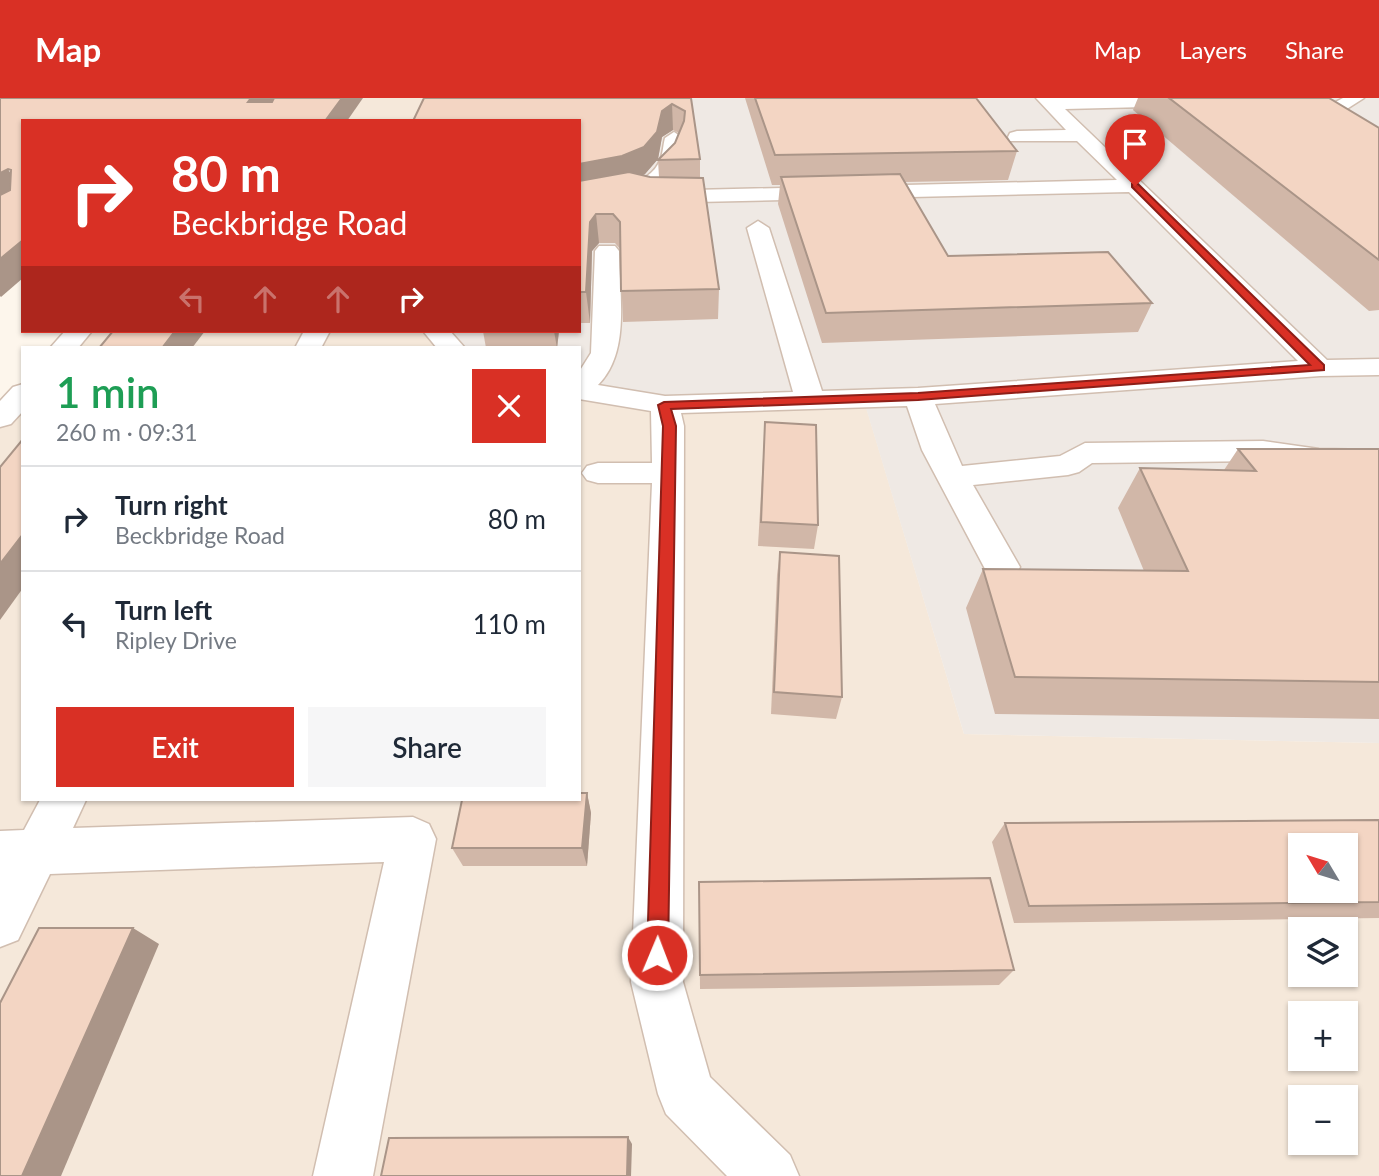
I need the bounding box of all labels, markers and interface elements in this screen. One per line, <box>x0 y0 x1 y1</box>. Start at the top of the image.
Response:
text: Map <box>35 29 101 69</box>
text: Map <box>1094 35 1141 64</box>
text: Layers <box>1179 35 1247 64</box>
text: Share <box>1285 35 1344 64</box>
pin <box>1105 114 1165 186</box>
icon: arrive <box>1116 125 1154 163</box>
text: 80 m <box>171 144 281 202</box>
icon: right <box>56 147 147 238</box>
text: Beckbridge Road <box>171 203 408 242</box>
icon: left <box>173 280 211 318</box>
icon: ahead <box>246 280 284 318</box>
icon: ahead <box>319 280 357 318</box>
icon: right <box>392 280 430 318</box>
text: 1 min <box>56 367 160 417</box>
button: close <box>472 369 546 443</box>
text: 260 m · 09:31 <box>56 418 198 446</box>
text: Turn right <box>115 489 228 521</box>
icon: right <box>56 500 94 538</box>
text: 80 m <box>488 503 546 535</box>
text: Beckbridge Road <box>115 521 285 549</box>
text: Turn left <box>115 594 212 626</box>
icon: left <box>56 605 94 643</box>
text: 110 m <box>473 608 546 640</box>
text: Ripley Drive <box>115 626 237 654</box>
button: Exit <box>56 707 294 787</box>
button: Share <box>308 707 546 787</box>
north arrow <box>1288 833 1358 903</box>
map controls <box>1288 833 1358 1155</box>
button: layers <box>1288 917 1358 987</box>
position arrow <box>620 918 694 992</box>
button: + <box>1288 1001 1358 1071</box>
button: − <box>1288 1085 1358 1155</box>

